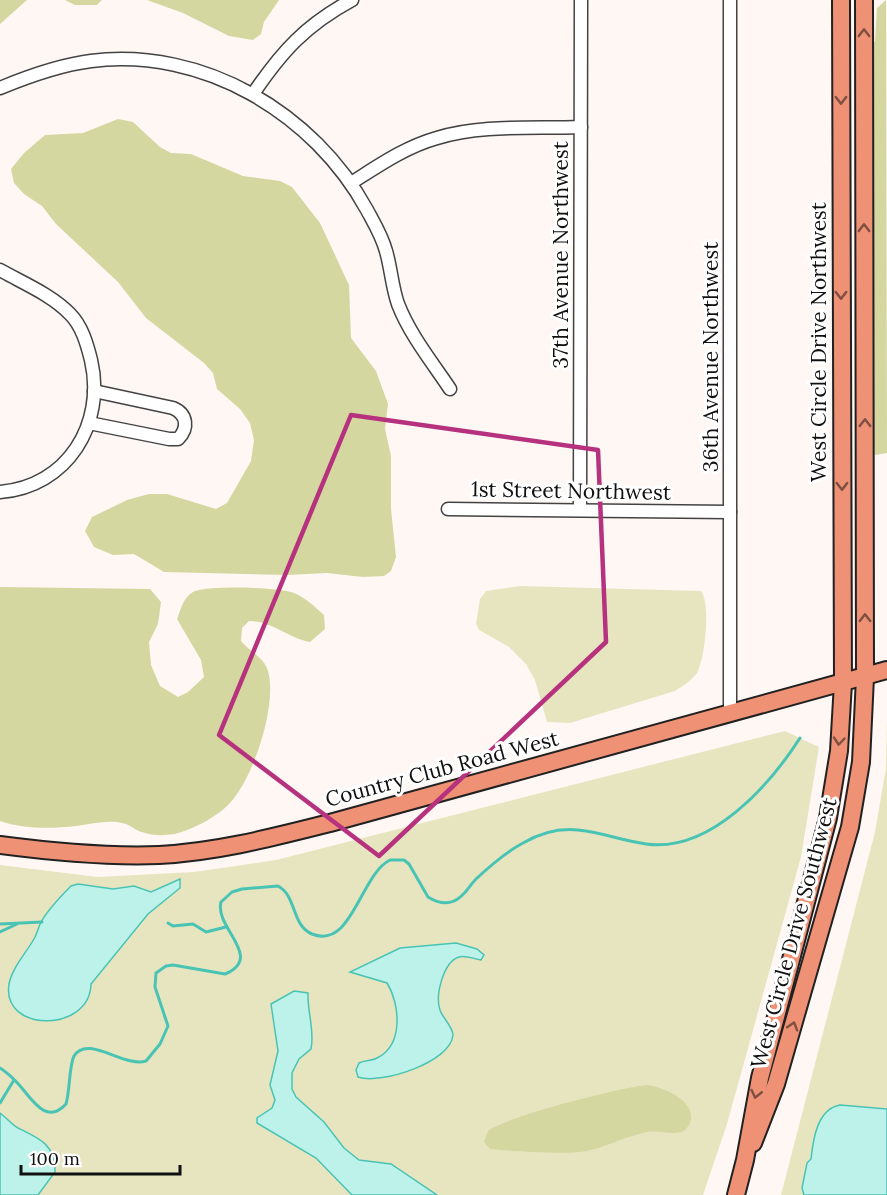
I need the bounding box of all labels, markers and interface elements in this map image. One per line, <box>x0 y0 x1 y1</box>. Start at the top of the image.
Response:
one-way arrow <box>858 29 870 38</box>
one-way arrow <box>835 96 847 105</box>
street label: 37th Avenue Northwest <box>547 140 574 369</box>
street label: West Circle Drive Northwest <box>805 201 832 482</box>
one-way arrow <box>858 224 870 233</box>
street label: 36th Avenue Northwest <box>697 241 724 472</box>
one-way arrow <box>835 291 847 300</box>
one-way arrow <box>859 419 871 428</box>
street label: 1st Street Northwest <box>471 475 672 506</box>
one-way arrow <box>836 482 848 491</box>
one-way arrow <box>859 614 871 623</box>
street label: Country Club Road West <box>322 724 562 813</box>
one-way arrow <box>833 737 846 746</box>
street label: West Circle Drive Southwest <box>744 794 843 1071</box>
one-way arrow <box>786 1021 798 1032</box>
one-way arrow <box>750 1089 763 1099</box>
scale bar <box>21 1138 180 1176</box>
text: 100 m <box>30 1147 80 1170</box>

